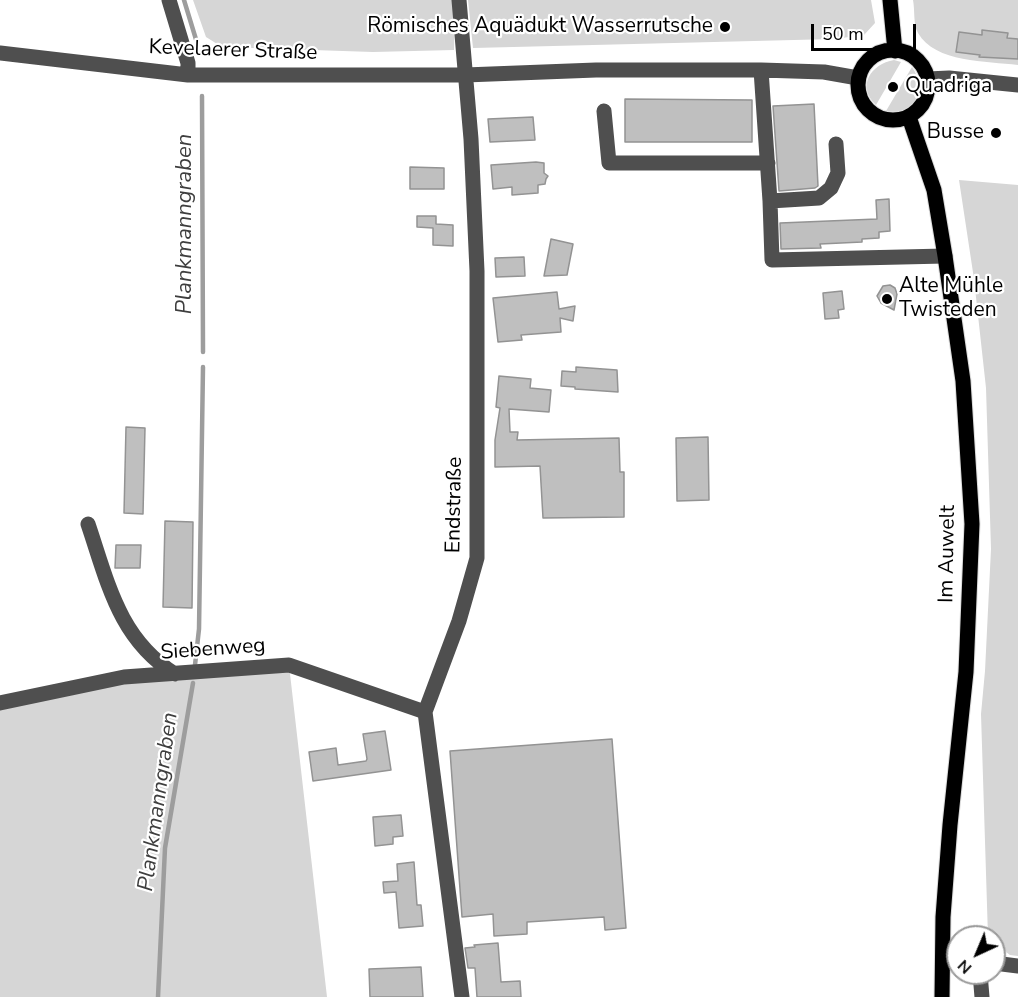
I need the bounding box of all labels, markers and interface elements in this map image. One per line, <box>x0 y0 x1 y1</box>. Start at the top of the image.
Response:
scale bar <box>814 12 919 50</box>
place label: Römisches Aquädukt Wasserrutsche <box>367 14 713 40</box>
marker: Römisches Aquädukt Wasserrutsche <box>718 20 732 34</box>
text: 50 m <box>822 22 864 46</box>
street label: Kevelaerer Straße <box>148 35 318 67</box>
place label: Quadriga <box>905 74 992 100</box>
marker: Quadriga <box>886 80 900 94</box>
place label: Busse <box>927 120 984 146</box>
marker: Busse <box>989 126 1003 140</box>
water label: Plankmanngraben <box>173 134 199 314</box>
place label: Alte Mühle Twisteden <box>899 274 1003 324</box>
marker: Alte Mühle Twisteden <box>880 292 894 306</box>
street label: Endstraße <box>442 457 468 553</box>
street label: Im Auwelt <box>935 505 961 603</box>
street label: Siebenweg <box>160 634 266 666</box>
water label: Plankmanngraben <box>133 711 185 893</box>
north arrow <box>946 925 1006 985</box>
text: N <box>953 954 977 979</box>

